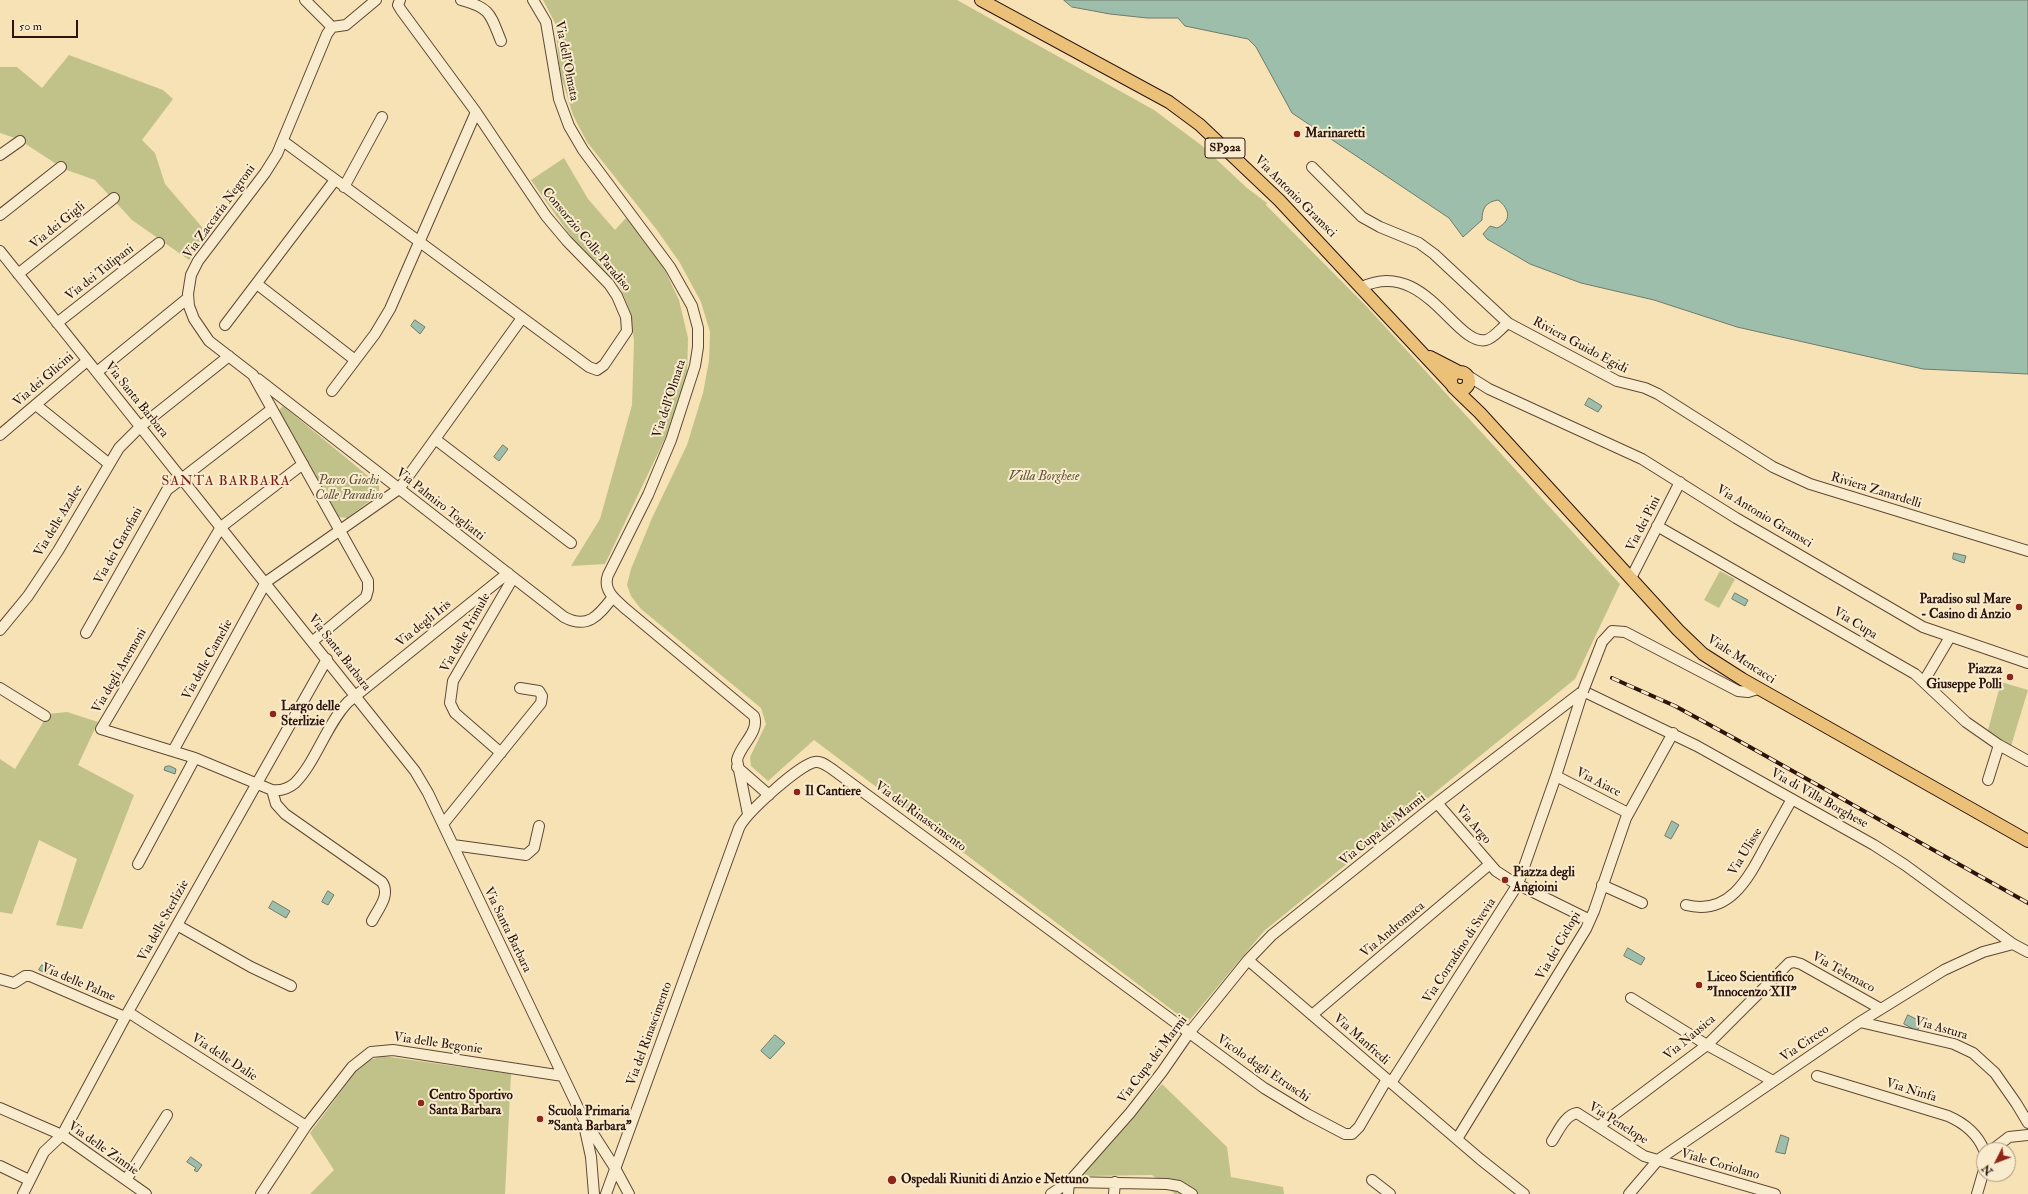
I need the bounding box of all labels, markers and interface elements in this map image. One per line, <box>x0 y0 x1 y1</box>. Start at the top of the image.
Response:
scale bar <box>14 12 80 38</box>
text: 50 m <box>19 19 42 34</box>
street label: Via dell'Olmata <box>551 20 581 102</box>
place label: Marinaretti <box>1305 126 1365 142</box>
marker: Marinaretti <box>1292 129 1302 139</box>
road number: SP92a <box>1205 138 1245 158</box>
street label: Via Antonio Gramsci <box>1251 153 1339 241</box>
street label: Via Zaccaria Negroni <box>181 162 259 262</box>
street label: Consorzio Colle Paradiso <box>538 185 634 295</box>
street label: Via dei Gigli <box>27 199 89 253</box>
street label: Via dei Tulipani <box>63 241 137 305</box>
street label: Riviera Guido Egidi <box>1530 314 1630 378</box>
street label: Via dei Glicini <box>10 349 78 411</box>
street label: Via dell'Olmata <box>650 358 690 440</box>
street label: Via Santa Barbara <box>101 359 171 441</box>
street label: Via Palmiro Togliatti <box>392 465 488 545</box>
park label: Villa Borghese <box>1009 469 1079 485</box>
street label: Riviera Zanardelli <box>1829 470 1923 512</box>
park label: Parco Giochi Colle Paradiso <box>315 473 383 504</box>
district label: SANTA BARBARA <box>161 474 291 490</box>
street label: Via delle Azalee <box>31 482 87 560</box>
street label: Via Antonio Gramsci <box>1713 482 1815 552</box>
street label: Via dei Pini <box>1623 494 1665 554</box>
street label: Via dei Garofani <box>91 505 147 587</box>
street label: Via delle Primule <box>438 591 494 675</box>
place label: Paradiso sul Mare - Casino di Anzio <box>1920 592 2011 623</box>
street label: Via degli Iris <box>393 597 455 651</box>
marker: Paradiso sul Mare - Casino di Anzio <box>2014 602 2024 612</box>
street label: Via Cupa <box>1830 605 1880 643</box>
street label: Via Santa Barbara <box>304 612 374 694</box>
street label: Via delle Camelie <box>179 617 237 703</box>
street label: Via degli Anemoni <box>89 626 151 716</box>
street label: Viale Mencacci <box>1704 632 1778 688</box>
place label: Piazza Giuseppe Polli <box>1926 662 2002 693</box>
marker: Piazza Giuseppe Polli <box>2005 672 2015 682</box>
place label: Largo delle Sterlizie <box>281 699 340 730</box>
marker: Largo delle Sterlizie <box>268 709 278 719</box>
street label: Via Aiace <box>1573 765 1623 801</box>
street label: Via di Villa Borghese <box>1768 766 1870 832</box>
street label: Via del Rinascimento <box>871 779 969 855</box>
place label: Il Cantiere <box>805 784 861 800</box>
marker: Il Cantiere <box>792 787 802 797</box>
street label: Via Cupa dei Marmi <box>1337 791 1429 869</box>
street label: Via Argo <box>1452 802 1494 848</box>
street label: Via Ulisse <box>1726 825 1766 879</box>
place label: Piazza degli Angioini <box>1513 865 1575 896</box>
marker: Piazza degli Angioini <box>1500 875 1510 885</box>
street label: Via delle Sterlizie <box>135 877 193 965</box>
street label: Via Santa Barbara <box>480 885 534 975</box>
street label: Via Corradino di Svevia <box>1420 896 1500 1006</box>
street label: Via Andromaca <box>1358 899 1428 961</box>
street label: Via dei Ciclopi <box>1533 909 1585 983</box>
street label: Via Telemaco <box>1809 949 1877 997</box>
street label: Via delle Palme <box>39 960 117 1006</box>
place label: Liceo Scientifico "Innocenzo XII" <box>1707 970 1797 1001</box>
street label: Via del Rinascimento <box>624 980 676 1088</box>
marker: Liceo Scientifico "Innocenzo XII" <box>1694 980 1704 990</box>
street label: Via Manfredi <box>1330 1011 1392 1069</box>
street label: Via Nausica <box>1661 1012 1719 1064</box>
street label: Via Cupa dei Marmi <box>1115 1013 1191 1107</box>
street label: Via Astura <box>1913 1014 1969 1044</box>
street label: Via Circeo <box>1778 1022 1832 1066</box>
street label: Via delle Begonie <box>393 1030 483 1058</box>
street label: Via delle Dalie <box>188 1031 260 1085</box>
street label: Vicolo degli Etruschi <box>1213 1032 1313 1106</box>
street label: Via Ninfa <box>1884 1076 1938 1106</box>
place label: Centro Sportivo Santa Barbara <box>429 1088 513 1119</box>
marker: Centro Sportivo Santa Barbara <box>416 1098 426 1108</box>
street label: Via Penelope <box>1585 1100 1651 1148</box>
place label: Scuola Primaria "Santa Barbara" <box>548 1104 632 1135</box>
marker: Scuola Primaria "Santa Barbara" <box>535 1114 545 1124</box>
street label: Via delle Zinnie <box>65 1119 141 1179</box>
north arrow <box>1976 1142 2016 1182</box>
street label: Viale Coriolano <box>1679 1146 1761 1184</box>
text: N <box>1979 1162 1996 1178</box>
place label: Ospedali Riuniti di Anzio e Nettuno <box>901 1172 1089 1188</box>
marker: Ospedali Riuniti di Anzio e Nettuno <box>886 1174 898 1186</box>

